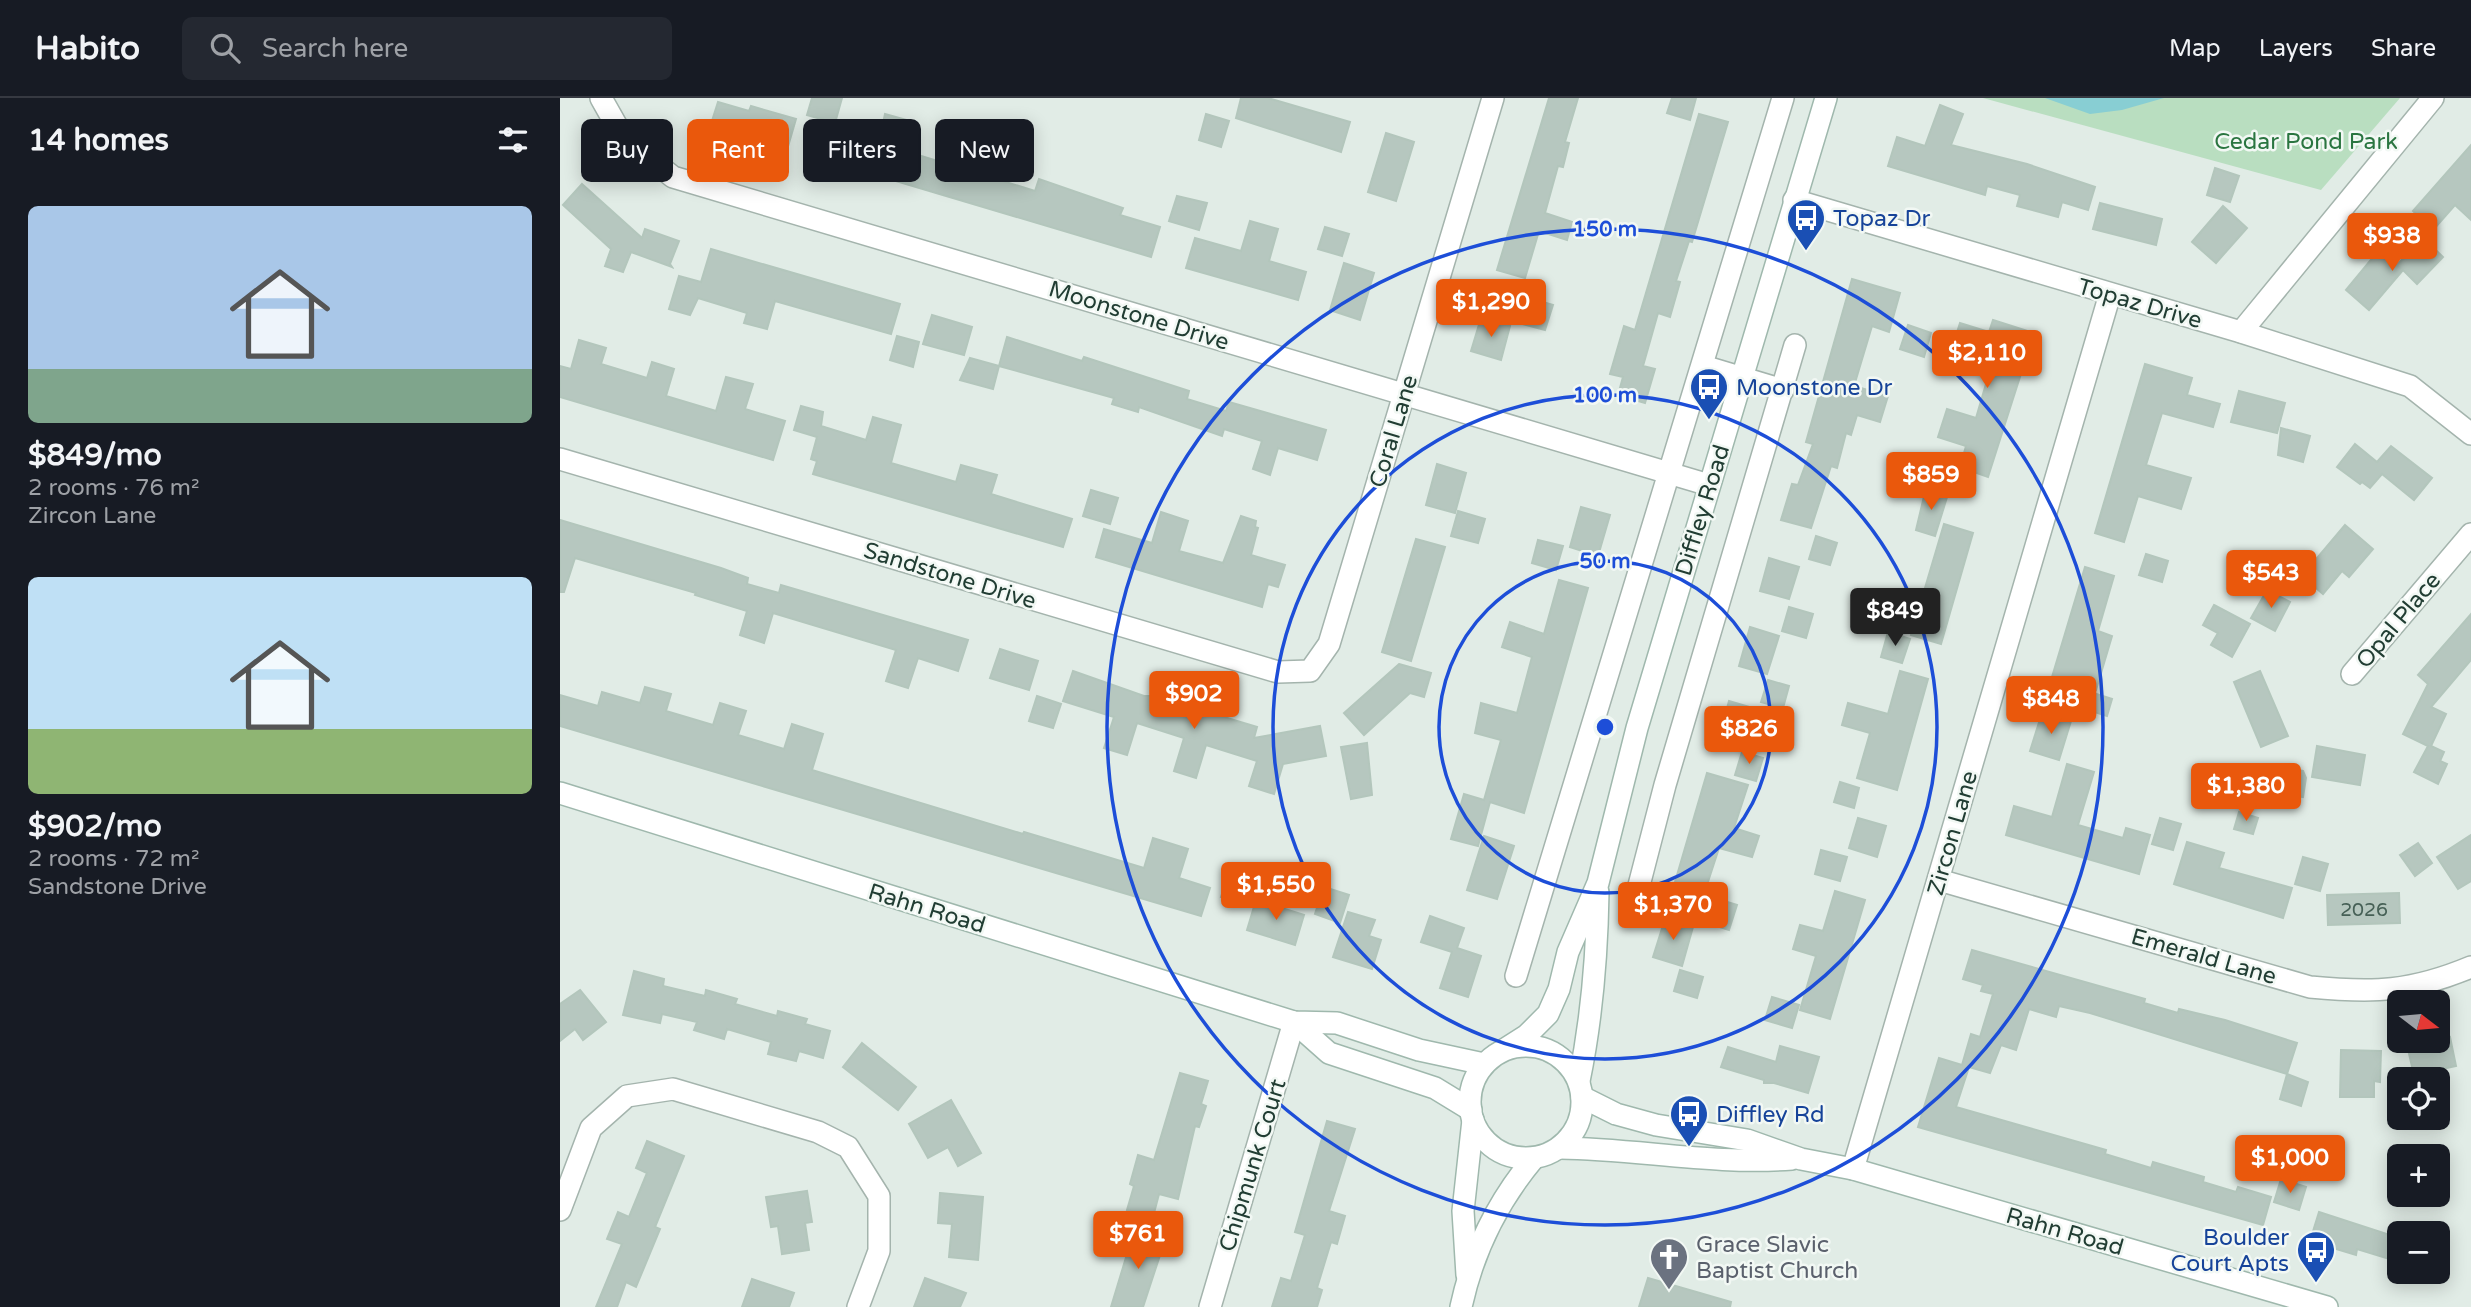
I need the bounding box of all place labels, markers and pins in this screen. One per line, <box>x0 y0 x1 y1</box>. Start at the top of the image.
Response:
bus stop icon: Topaz Dr <box>1785 197 1827 252</box>
place label: Topaz Dr <box>1833 205 1930 233</box>
pin: $938 <box>2351 214 2433 273</box>
pin: $1,290 <box>1434 280 1548 339</box>
pin: $2,110 <box>1930 330 2044 390</box>
bus stop icon: Moonstone Dr <box>1688 366 1730 421</box>
place label: Moonstone Dr <box>1736 374 1892 402</box>
pin: $859 <box>1890 452 1972 512</box>
pin: $543 <box>2230 550 2312 610</box>
pin: $849 <box>1854 588 1936 648</box>
pin: $902 <box>1153 672 1235 731</box>
pin: $848 <box>2010 676 2092 736</box>
pin: $826 <box>1708 706 1790 766</box>
centre of rings <box>1593 715 1617 739</box>
pin: $1,380 <box>2189 764 2303 823</box>
pin: $1,550 <box>1219 862 1333 922</box>
pin: $1,370 <box>1616 882 1730 942</box>
bus stop icon: Diffley Rd <box>1668 1093 1710 1148</box>
place label: Diffley Rd <box>1716 1101 1825 1129</box>
pin: $1,000 <box>2233 1136 2347 1195</box>
pin: $761 <box>1097 1212 1179 1271</box>
place label: Boulder Court Apts <box>2171 1224 2289 1278</box>
bus stop icon: Boulder Court Apts <box>2295 1229 2337 1284</box>
place label: Grace Slavic Baptist Church <box>1696 1231 1858 1285</box>
church icon: Grace Slavic Baptist Church <box>1648 1236 1690 1291</box>

